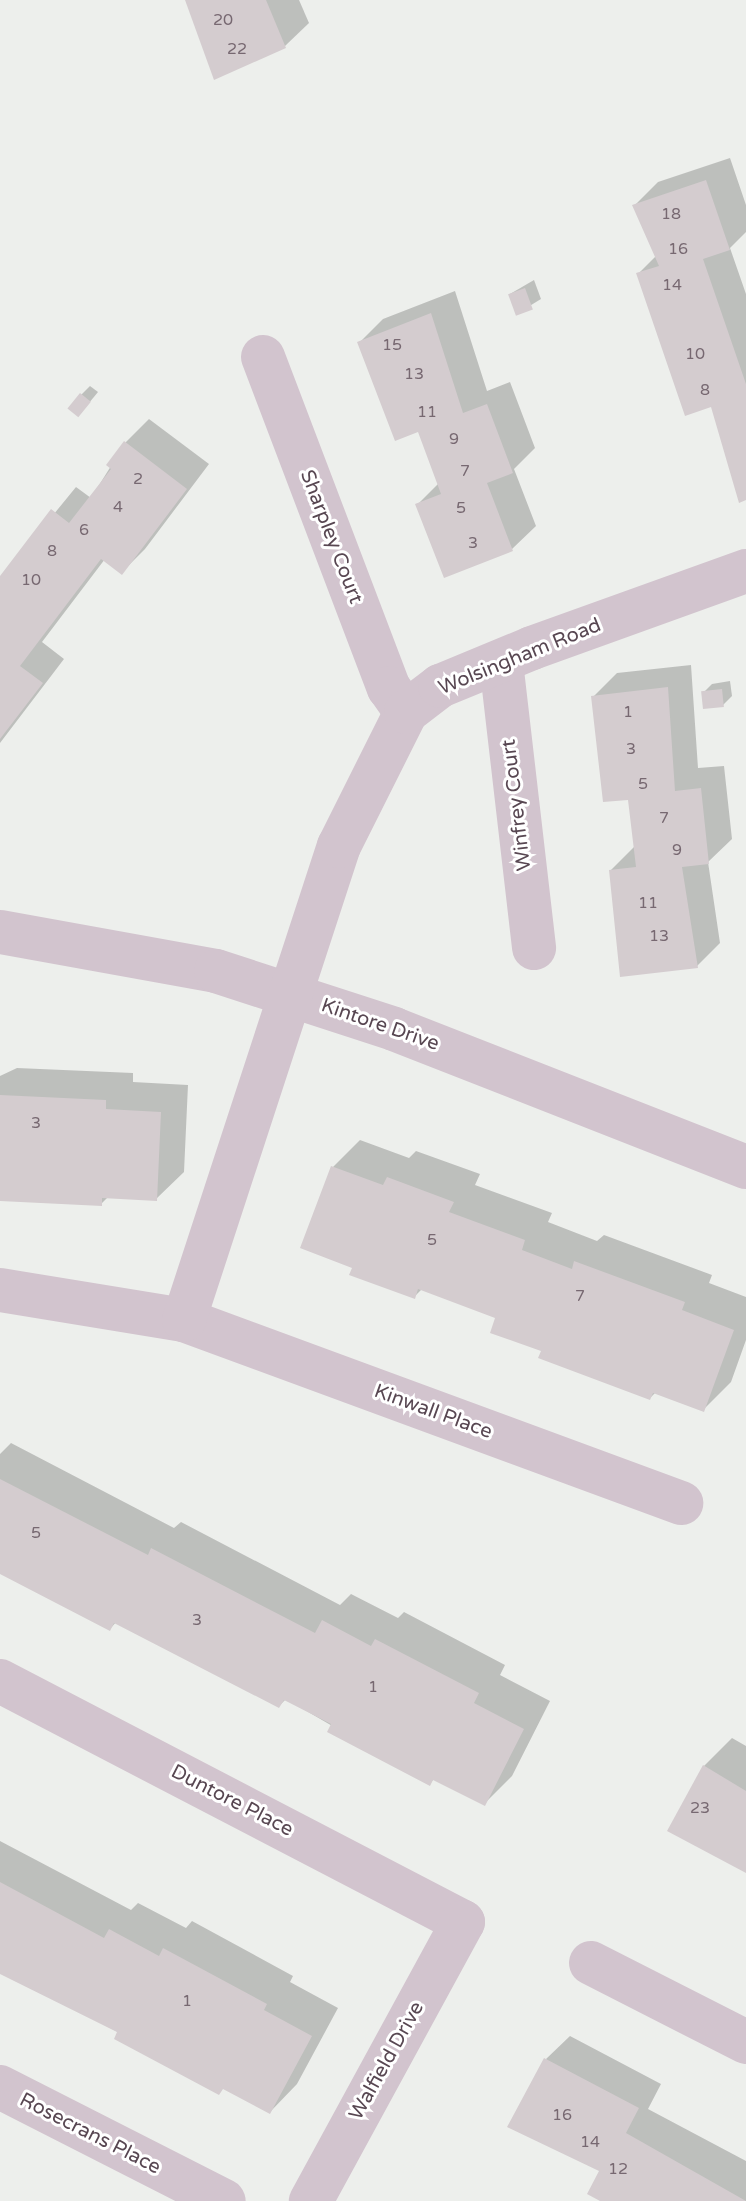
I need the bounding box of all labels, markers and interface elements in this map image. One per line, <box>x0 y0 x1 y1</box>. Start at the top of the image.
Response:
house number: 20 <box>213 10 233 30</box>
house number: 22 <box>227 39 247 59</box>
house number: 18 <box>661 204 681 224</box>
house number: 16 <box>668 239 688 259</box>
house number: 14 <box>662 275 682 295</box>
house number: 15 <box>382 335 402 355</box>
house number: 10 <box>685 344 705 364</box>
house number: 13 <box>404 364 424 384</box>
house number: 8 <box>700 380 710 400</box>
house number: 11 <box>417 402 437 422</box>
house number: 9 <box>449 429 459 449</box>
house number: 7 <box>460 461 470 481</box>
street label: Sharpley Court <box>294 467 368 607</box>
house number: 2 <box>133 469 143 489</box>
house number: 4 <box>113 497 123 517</box>
house number: 5 <box>456 498 466 518</box>
house number: 6 <box>79 520 89 540</box>
house number: 3 <box>468 533 478 553</box>
house number: 8 <box>47 541 57 561</box>
house number: 10 <box>21 570 41 590</box>
street label: Wolsingham Road <box>435 613 605 701</box>
house number: 1 <box>623 702 633 722</box>
street label: Winfrey Court <box>497 738 537 872</box>
house number: 3 <box>626 739 636 759</box>
house number: 5 <box>638 774 648 794</box>
house number: 7 <box>659 808 669 828</box>
house number: 9 <box>672 840 682 860</box>
house number: 11 <box>638 893 658 913</box>
house number: 13 <box>649 926 669 946</box>
street label: Kintore Drive <box>318 994 442 1056</box>
house number: 3 <box>31 1113 41 1133</box>
house number: 5 <box>427 1230 437 1250</box>
house number: 7 <box>575 1286 585 1306</box>
street label: Kinwall Place <box>371 1380 495 1444</box>
house number: 5 <box>31 1523 41 1543</box>
house number: 3 <box>192 1610 202 1630</box>
house number: 1 <box>368 1677 378 1697</box>
street label: Duntore Place <box>167 1760 297 1842</box>
house number: 23 <box>690 1798 710 1818</box>
house number: 1 <box>182 1991 192 2011</box>
street label: Walfield Drive <box>345 1998 429 2124</box>
street label: Rosecrans Place <box>15 2088 165 2180</box>
house number: 16 <box>552 2105 572 2125</box>
house number: 14 <box>580 2132 600 2152</box>
house number: 12 <box>608 2159 628 2179</box>

